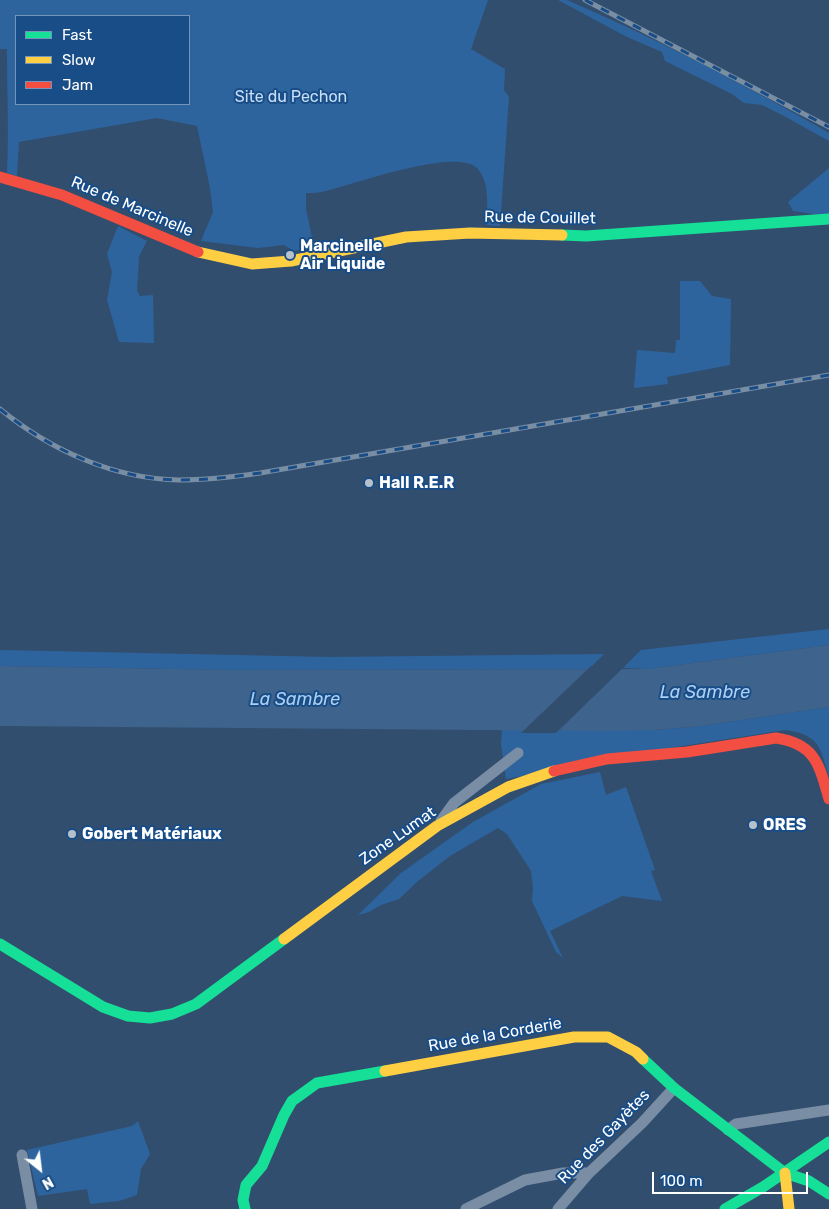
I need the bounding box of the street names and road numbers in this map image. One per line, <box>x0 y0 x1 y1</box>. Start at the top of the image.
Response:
street label: Rue de Marcinelle <box>68 173 196 241</box>
street label: Rue de Couillet <box>484 207 596 229</box>
street label: Zone Lumat <box>356 803 440 869</box>
street label: Rue de la Corderie <box>427 1014 563 1056</box>
street label: Rue des Gayètes <box>554 1086 654 1188</box>

